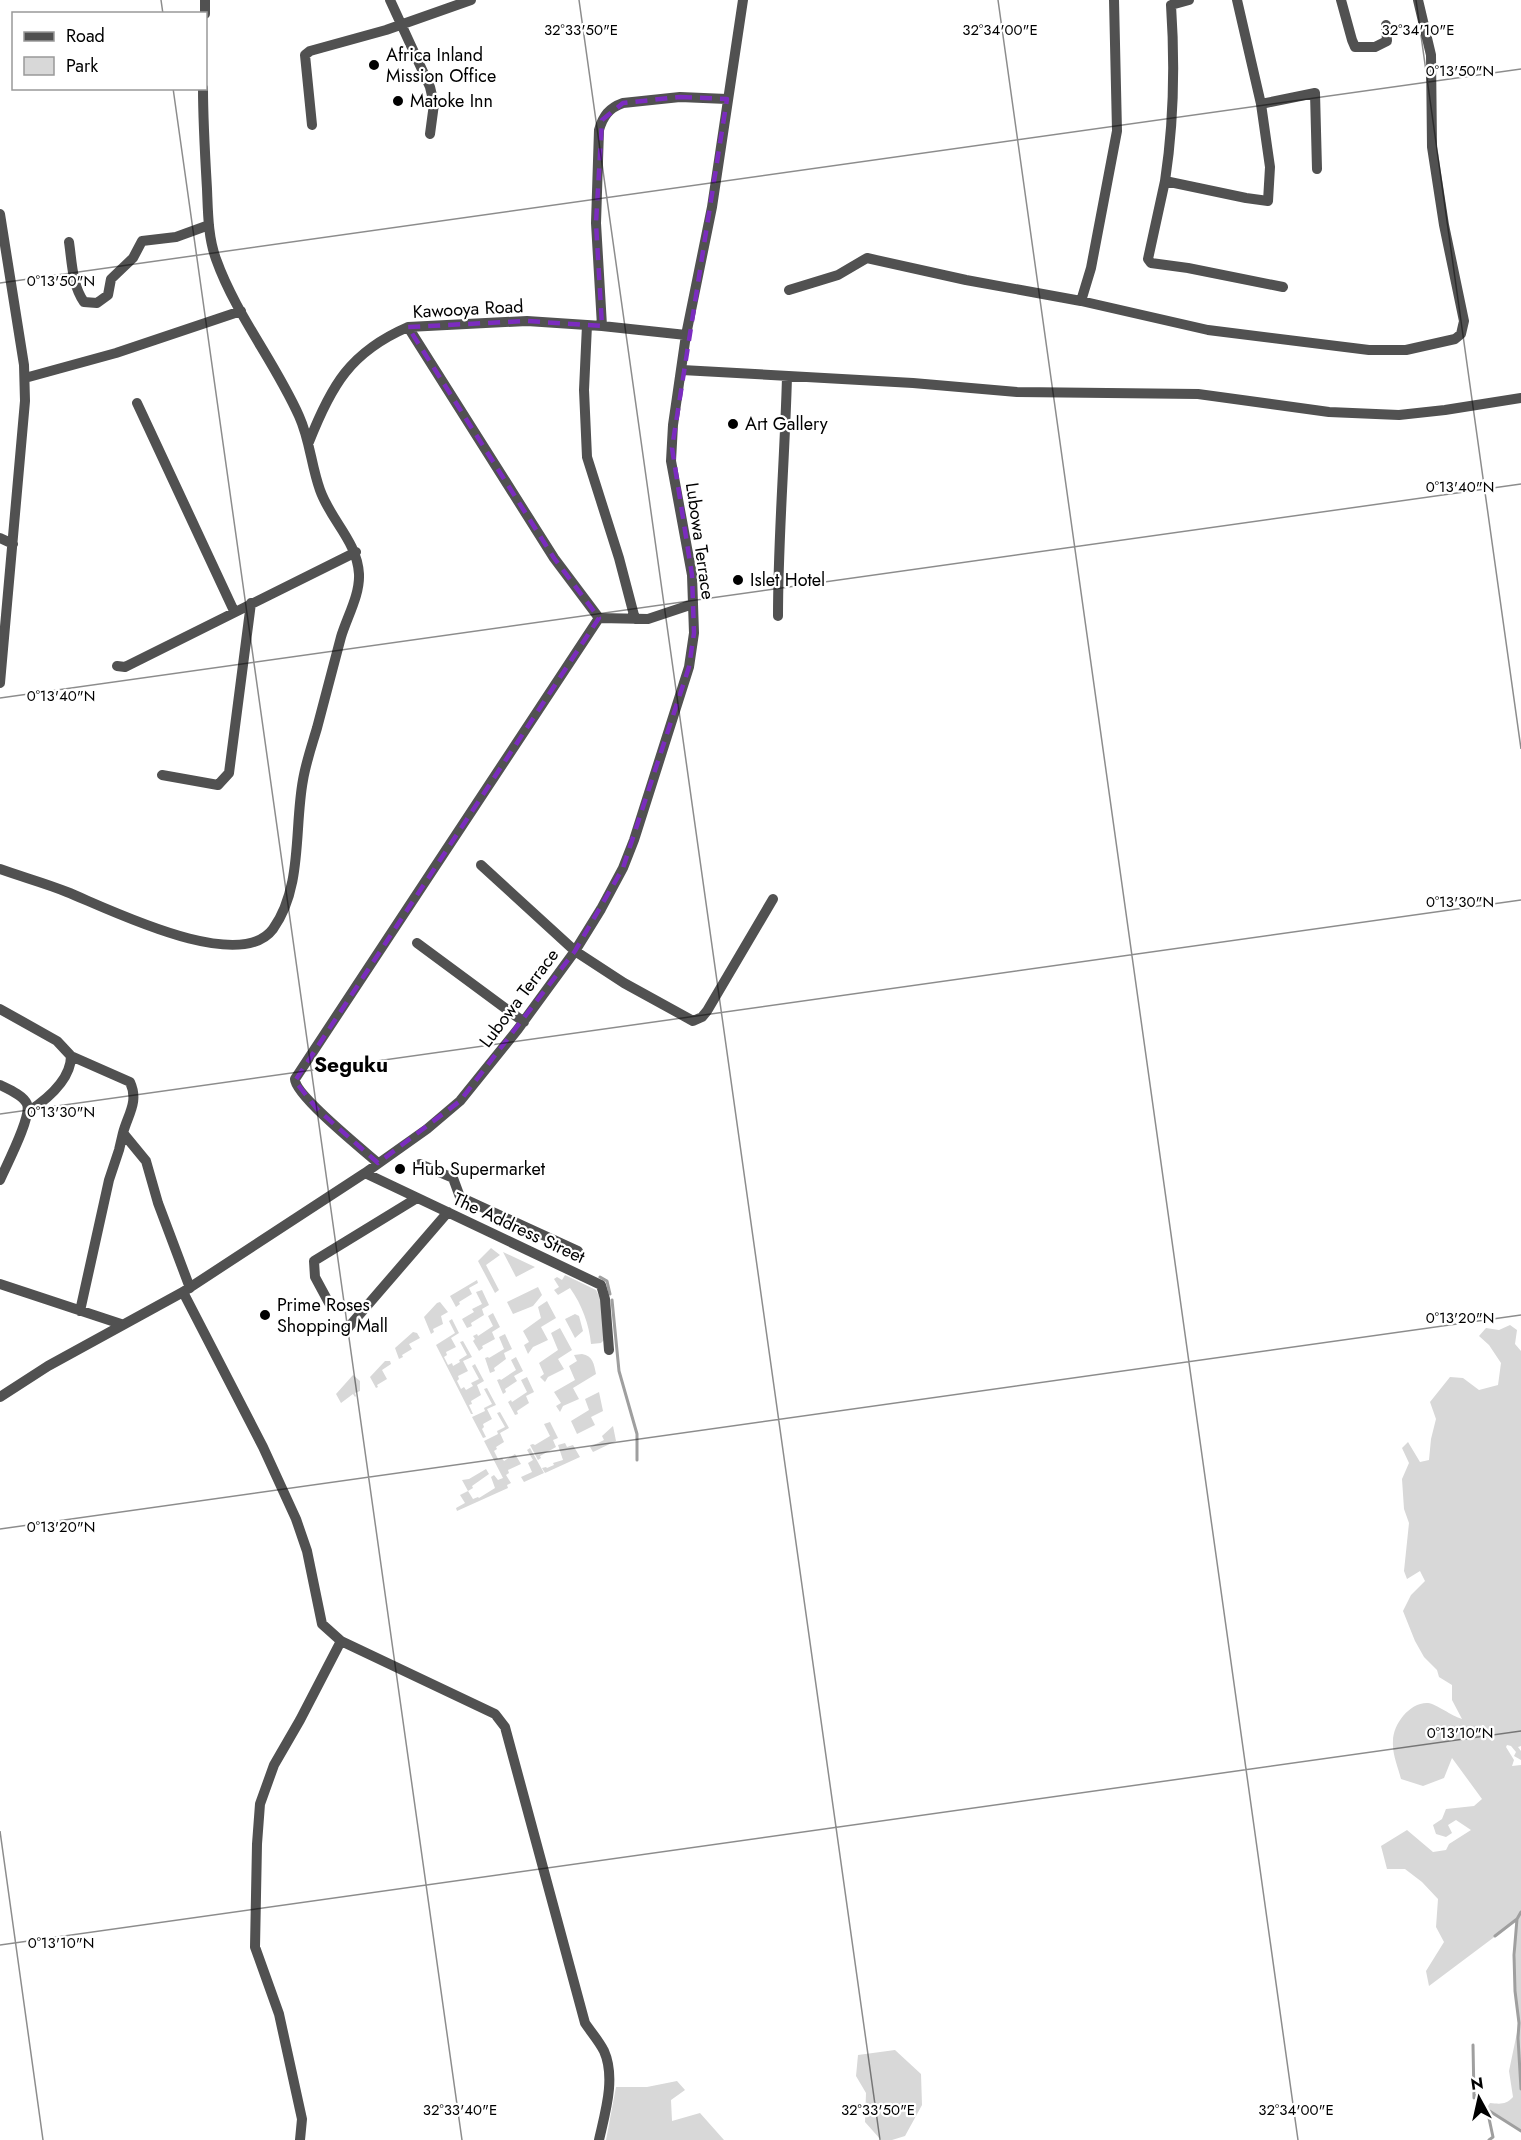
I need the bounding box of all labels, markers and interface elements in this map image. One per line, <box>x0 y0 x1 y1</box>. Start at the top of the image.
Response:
legend <box>12 12 207 90</box>
text: 32°33'50"E <box>544 19 618 41</box>
text: 32°34'00"E <box>962 19 1038 41</box>
text: 32°34'10"E <box>1381 19 1455 41</box>
text: Road <box>66 23 105 49</box>
place label: Africa Inland Mission Office <box>386 42 496 89</box>
text: Park <box>66 53 98 79</box>
marker: Africa Inland Mission Office <box>367 58 381 72</box>
text: 0°13'50"N <box>1426 60 1494 82</box>
place label: Matoke Inn <box>410 88 493 114</box>
marker: Matoke Inn <box>391 94 405 108</box>
text: 0°13'50"N <box>27 270 95 292</box>
street label: Kawooya Road <box>412 293 524 325</box>
place label: Art Gallery <box>745 411 828 437</box>
marker: Art Gallery <box>726 417 740 431</box>
text: 0°13'40"N <box>1426 476 1494 498</box>
street label: Lubowa Terrace <box>679 481 721 601</box>
place label: Islet Hotel <box>750 567 825 593</box>
marker: Islet Hotel <box>731 573 745 587</box>
text: 0°13'40"N <box>27 685 95 707</box>
text: 0°13'30"N <box>1426 891 1494 913</box>
street label: Lubowa Terrace <box>473 943 565 1053</box>
district label: Seguku <box>314 1050 388 1080</box>
text: 0°13'30"N <box>27 1101 95 1123</box>
place label: Hub Supermarket <box>412 1156 546 1182</box>
marker: Hub Supermarket <box>393 1162 407 1176</box>
street label: The Address Street <box>449 1186 590 1270</box>
place label: Prime Roses Shopping Mall <box>277 1292 388 1339</box>
text: 0°13'20"N <box>1426 1307 1494 1329</box>
marker: Prime Roses Shopping Mall <box>258 1308 272 1322</box>
text: 0°13'20"N <box>27 1516 95 1538</box>
text: 0°13'10"N <box>1427 1722 1493 1744</box>
text: 0°13'10"N <box>28 1932 94 1954</box>
north arrow <box>1449 2068 1509 2128</box>
text: N <box>1469 2071 1485 2096</box>
text: 32°33'40"E <box>423 2099 497 2121</box>
text: 32°33'50"E <box>841 2099 915 2121</box>
text: 32°34'00"E <box>1258 2099 1334 2121</box>

